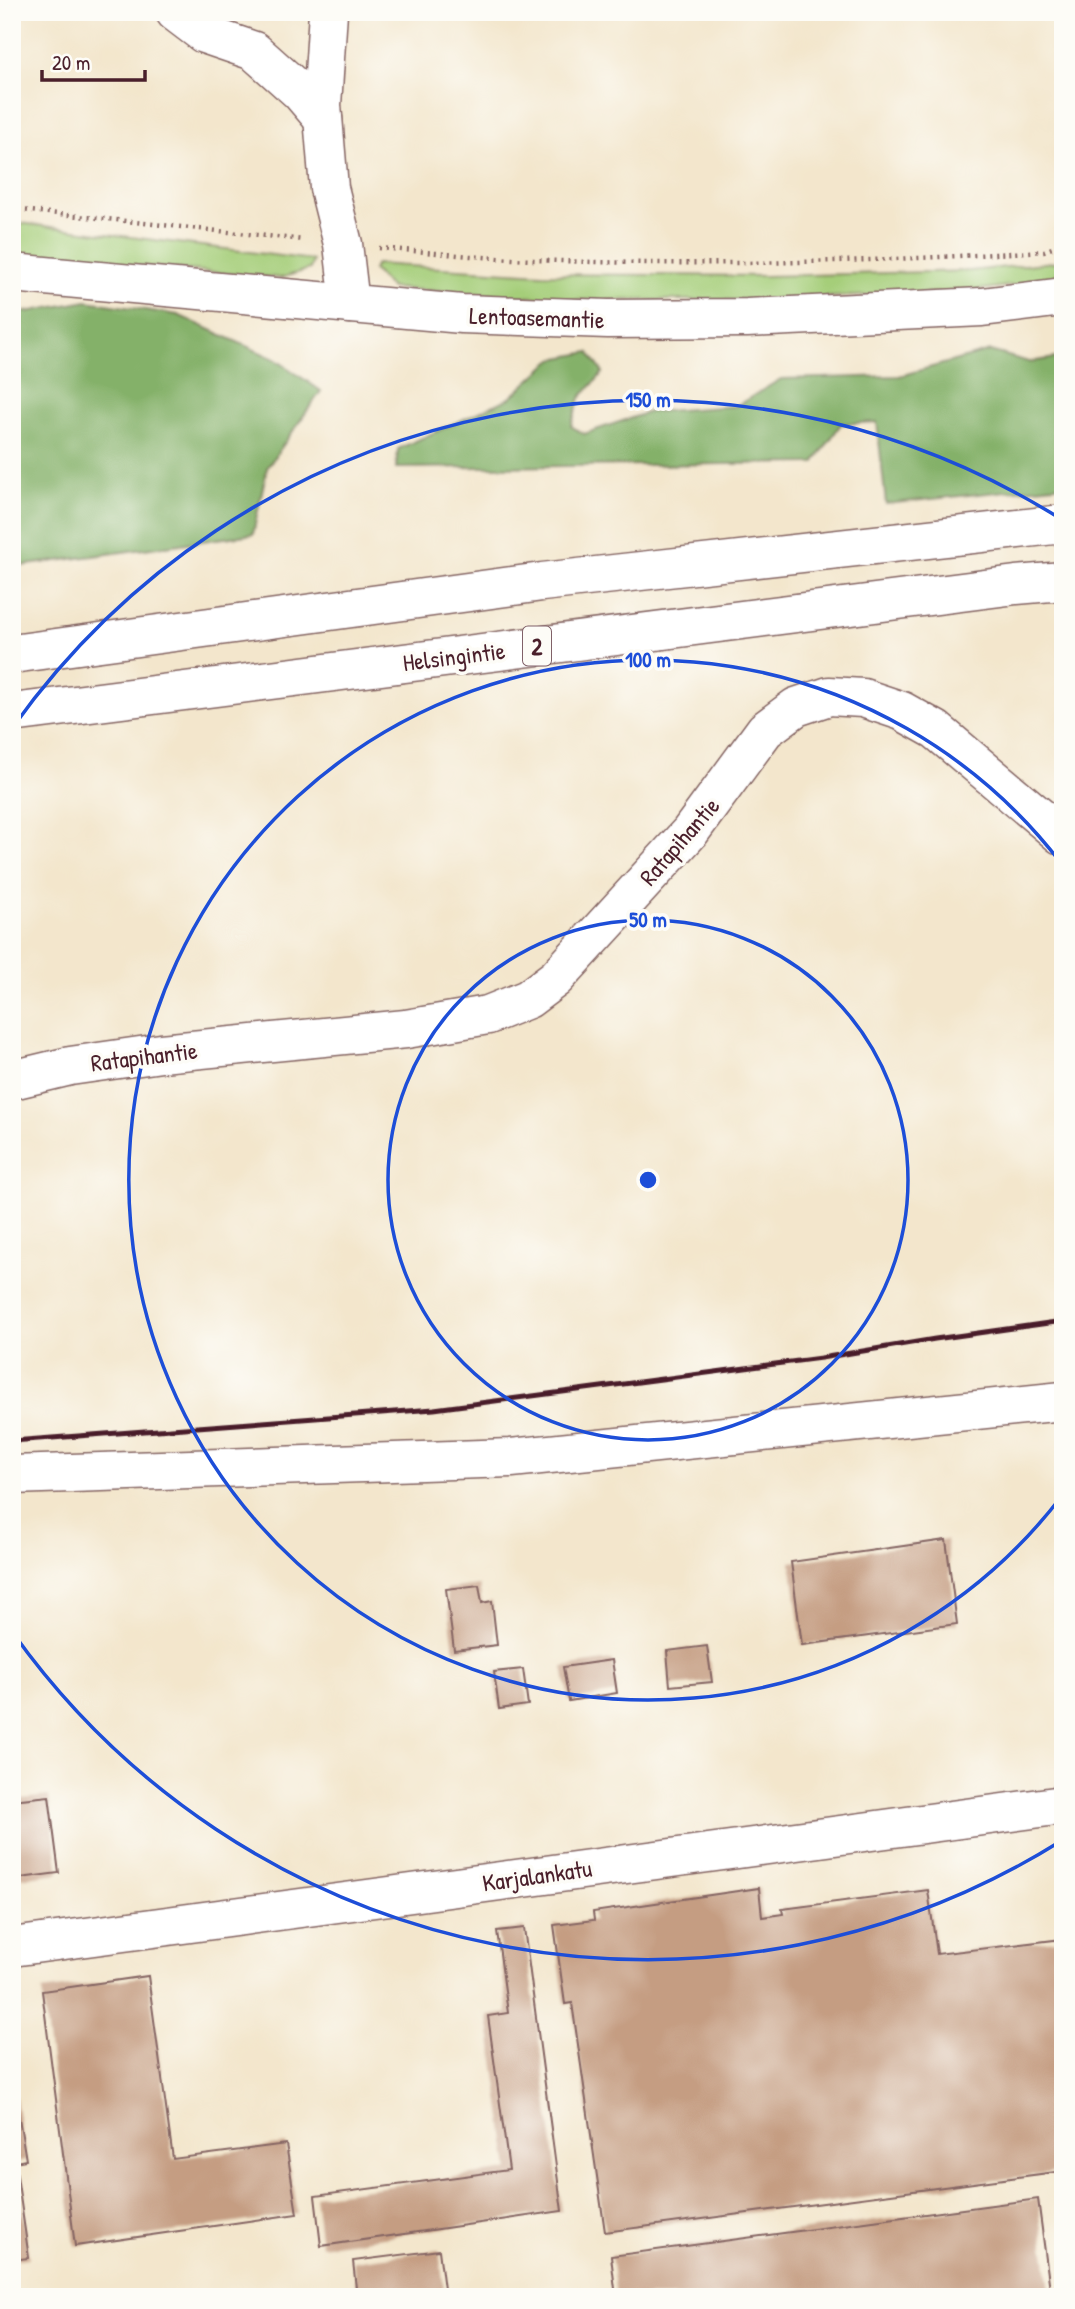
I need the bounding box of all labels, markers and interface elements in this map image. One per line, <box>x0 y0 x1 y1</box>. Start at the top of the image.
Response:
scale bar <box>42 38 145 82</box>
text: 20 m <box>52 48 90 77</box>
street label: Lentoasemantie <box>469 299 606 335</box>
text: 150 m <box>625 385 671 414</box>
road number: 2 <box>523 626 551 666</box>
street label: Helsingintie <box>401 634 507 678</box>
text: 100 m <box>625 645 671 674</box>
street label: Ratapihantie <box>632 790 727 892</box>
text: 50 m <box>629 905 667 934</box>
street label: Ratapihantie <box>89 1034 200 1078</box>
centre of rings <box>636 1168 660 1192</box>
street label: Karjalankatu <box>480 1851 594 1899</box>

